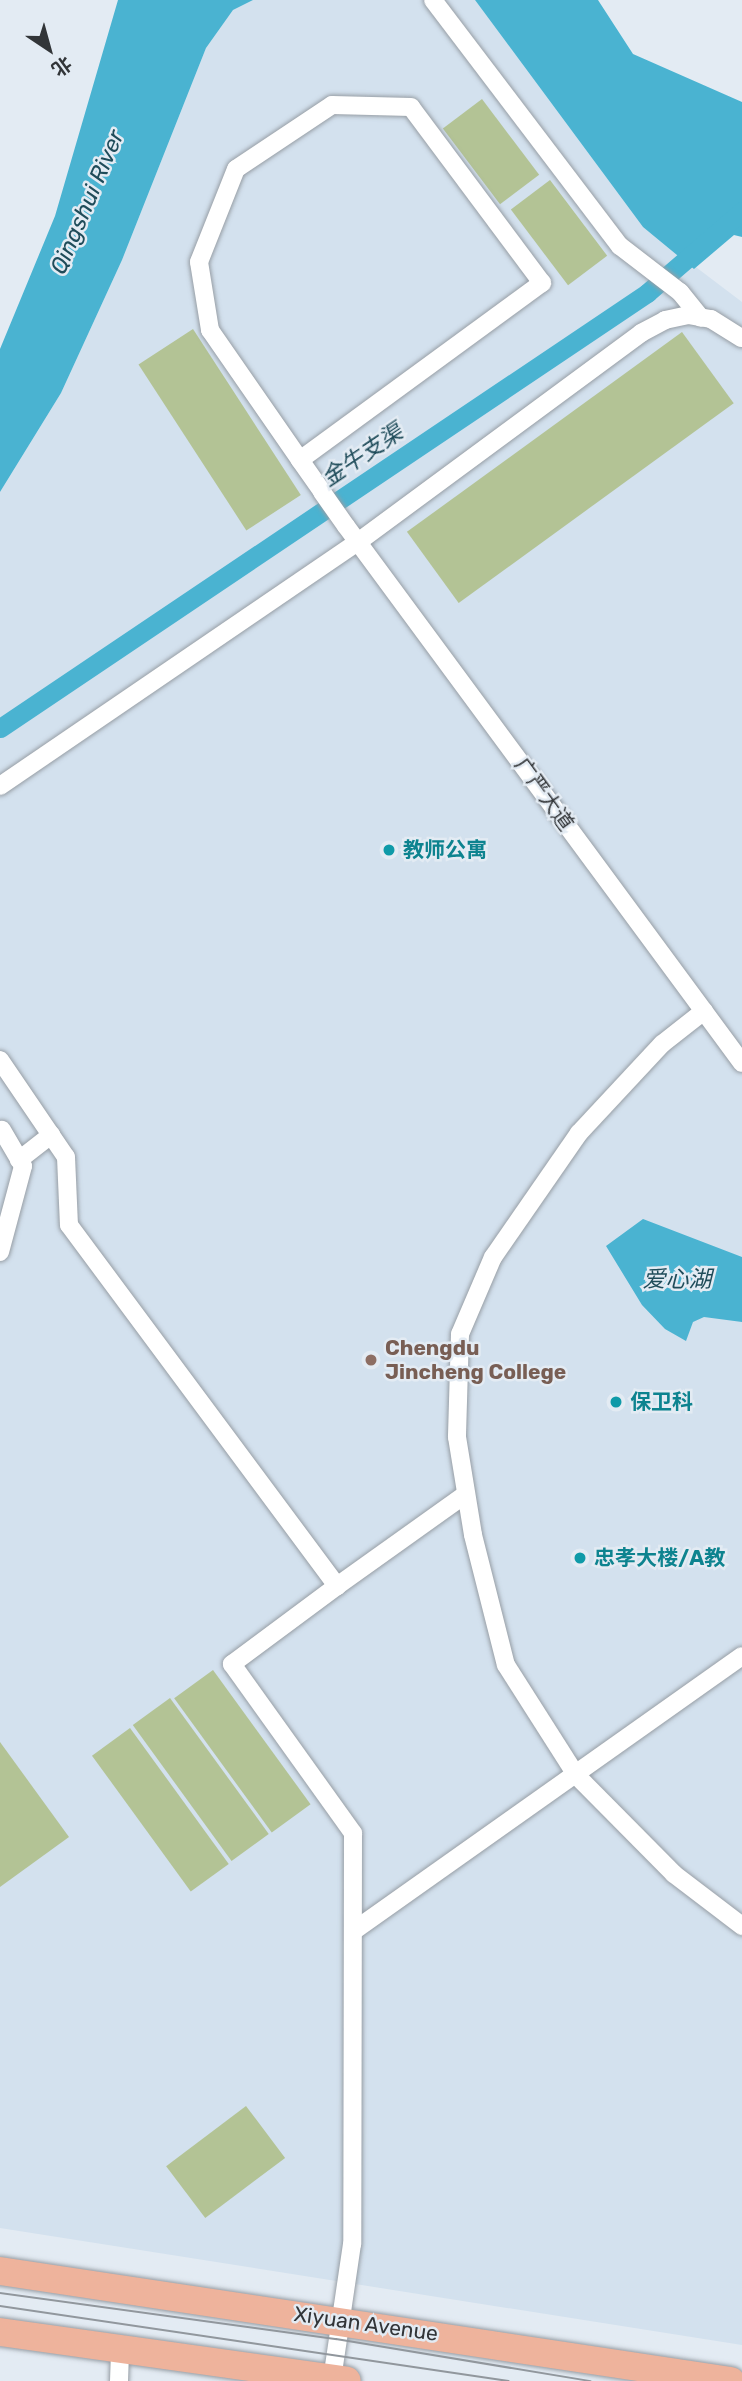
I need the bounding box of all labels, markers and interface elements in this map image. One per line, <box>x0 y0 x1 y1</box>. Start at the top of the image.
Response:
north arrow <box>14 14 84 84</box>
text: 北 <box>47 51 76 81</box>
water label: Qingshui River <box>44 126 130 278</box>
water label: 金牛支渠 <box>316 418 408 492</box>
street label: 广严大道 <box>509 753 579 835</box>
place label: 教师公寓 <box>403 837 487 863</box>
marker: 教师公寓 <box>381 842 397 858</box>
water label: 爱心湖 <box>643 1265 711 1293</box>
place label: Chengdu Jincheng College <box>385 1335 566 1385</box>
marker: Chengdu Jincheng College <box>363 1352 379 1368</box>
place label: 保卫科 <box>630 1389 693 1415</box>
marker: 保卫科 <box>608 1394 624 1410</box>
place label: 忠孝大楼/A教 <box>594 1545 724 1571</box>
marker: 忠孝大楼/A教 <box>572 1550 588 1566</box>
street label: Xiyuan Avenue <box>292 2301 440 2347</box>

